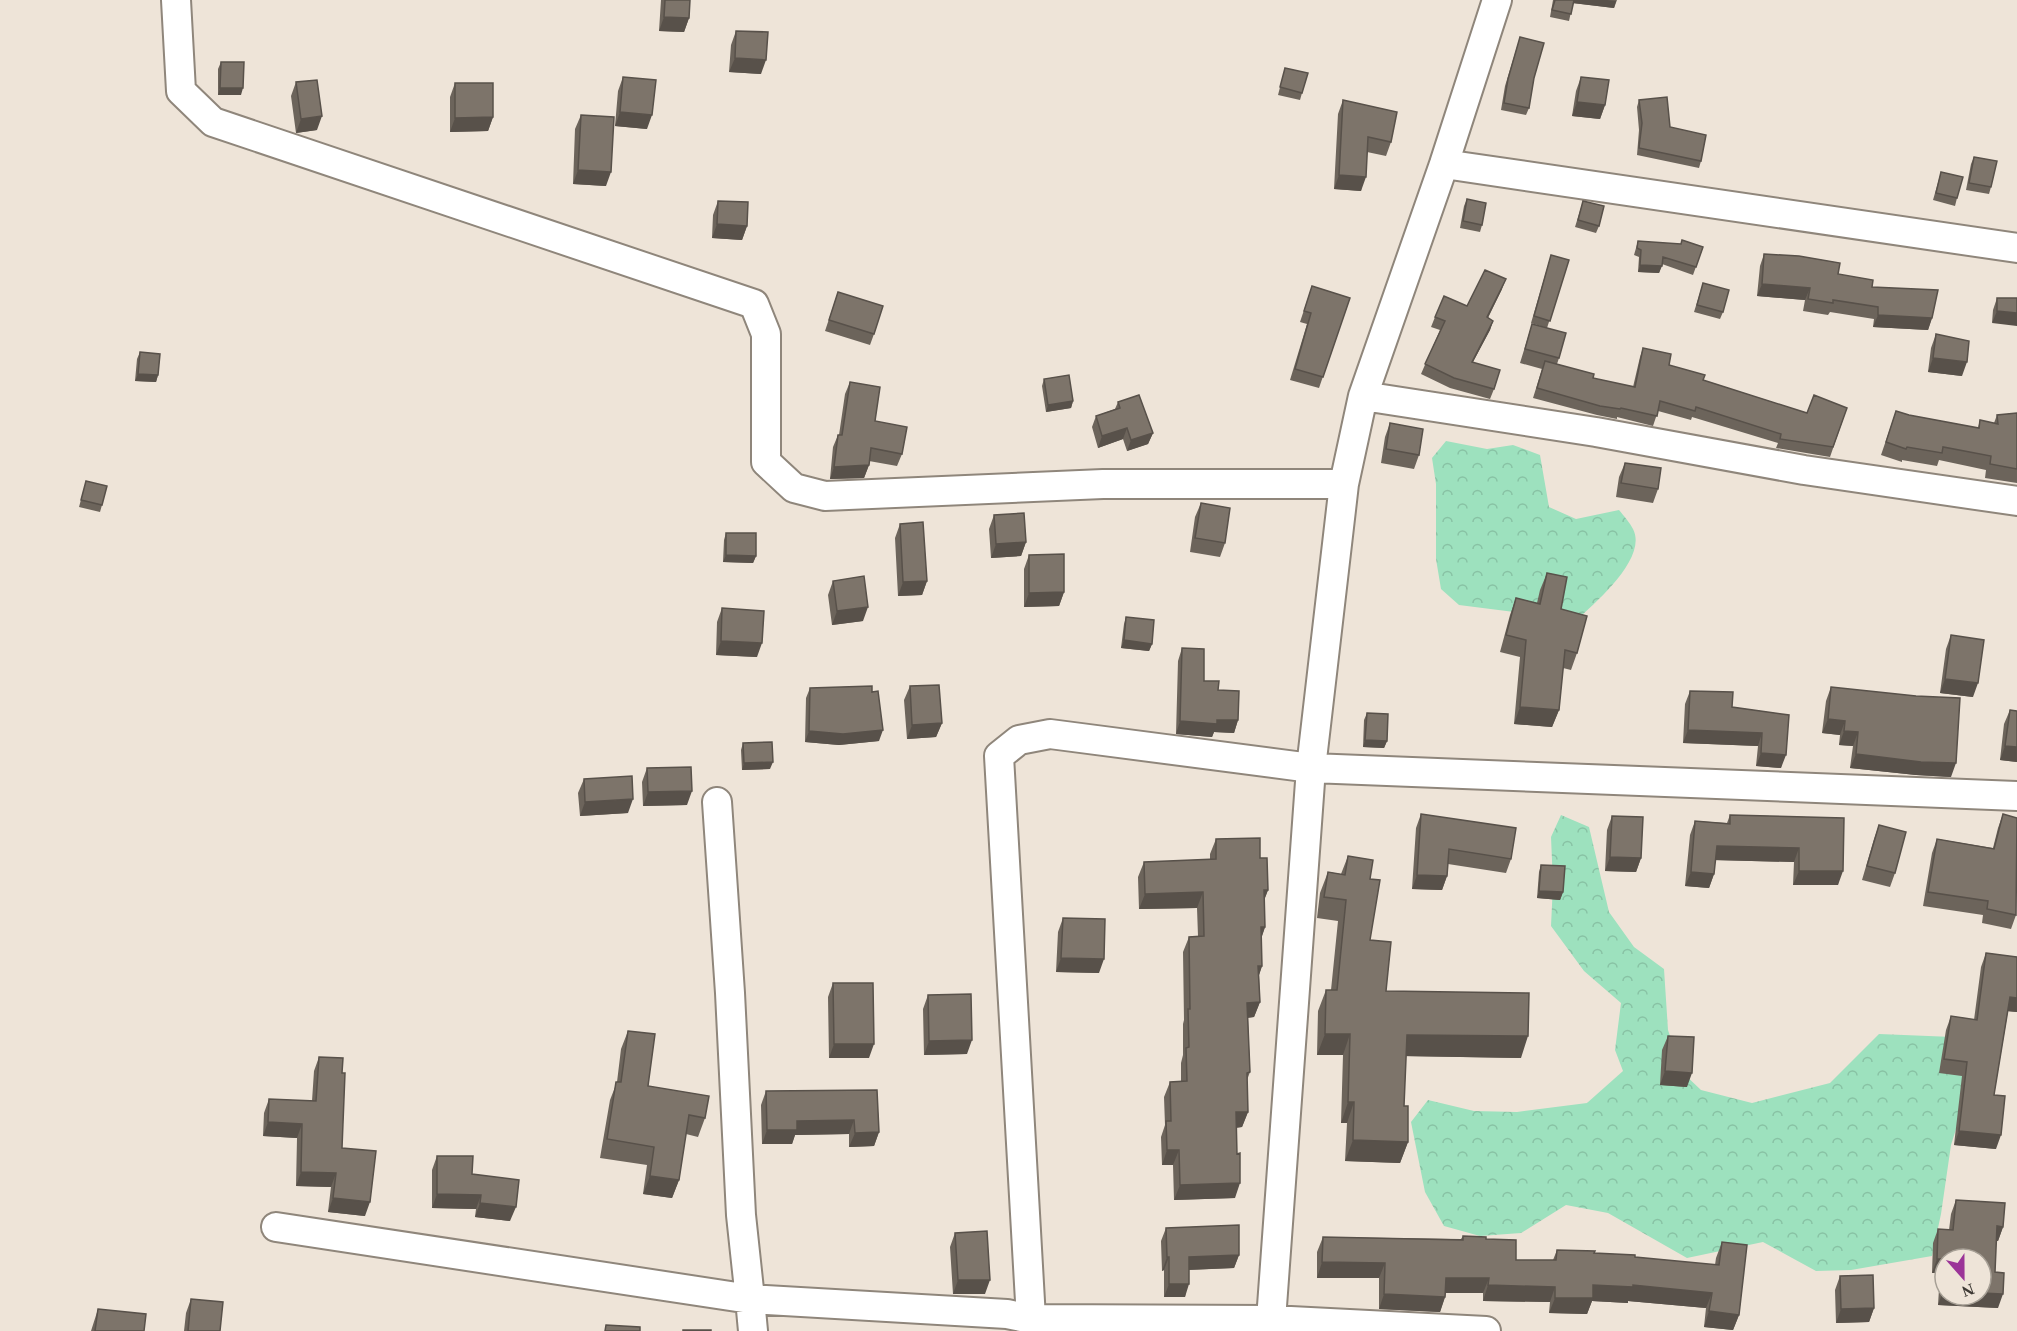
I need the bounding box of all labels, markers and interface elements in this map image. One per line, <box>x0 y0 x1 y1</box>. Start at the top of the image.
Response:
north arrow <box>1933 1247 1993 1307</box>
text: N <box>1959 1281 1977 1301</box>

